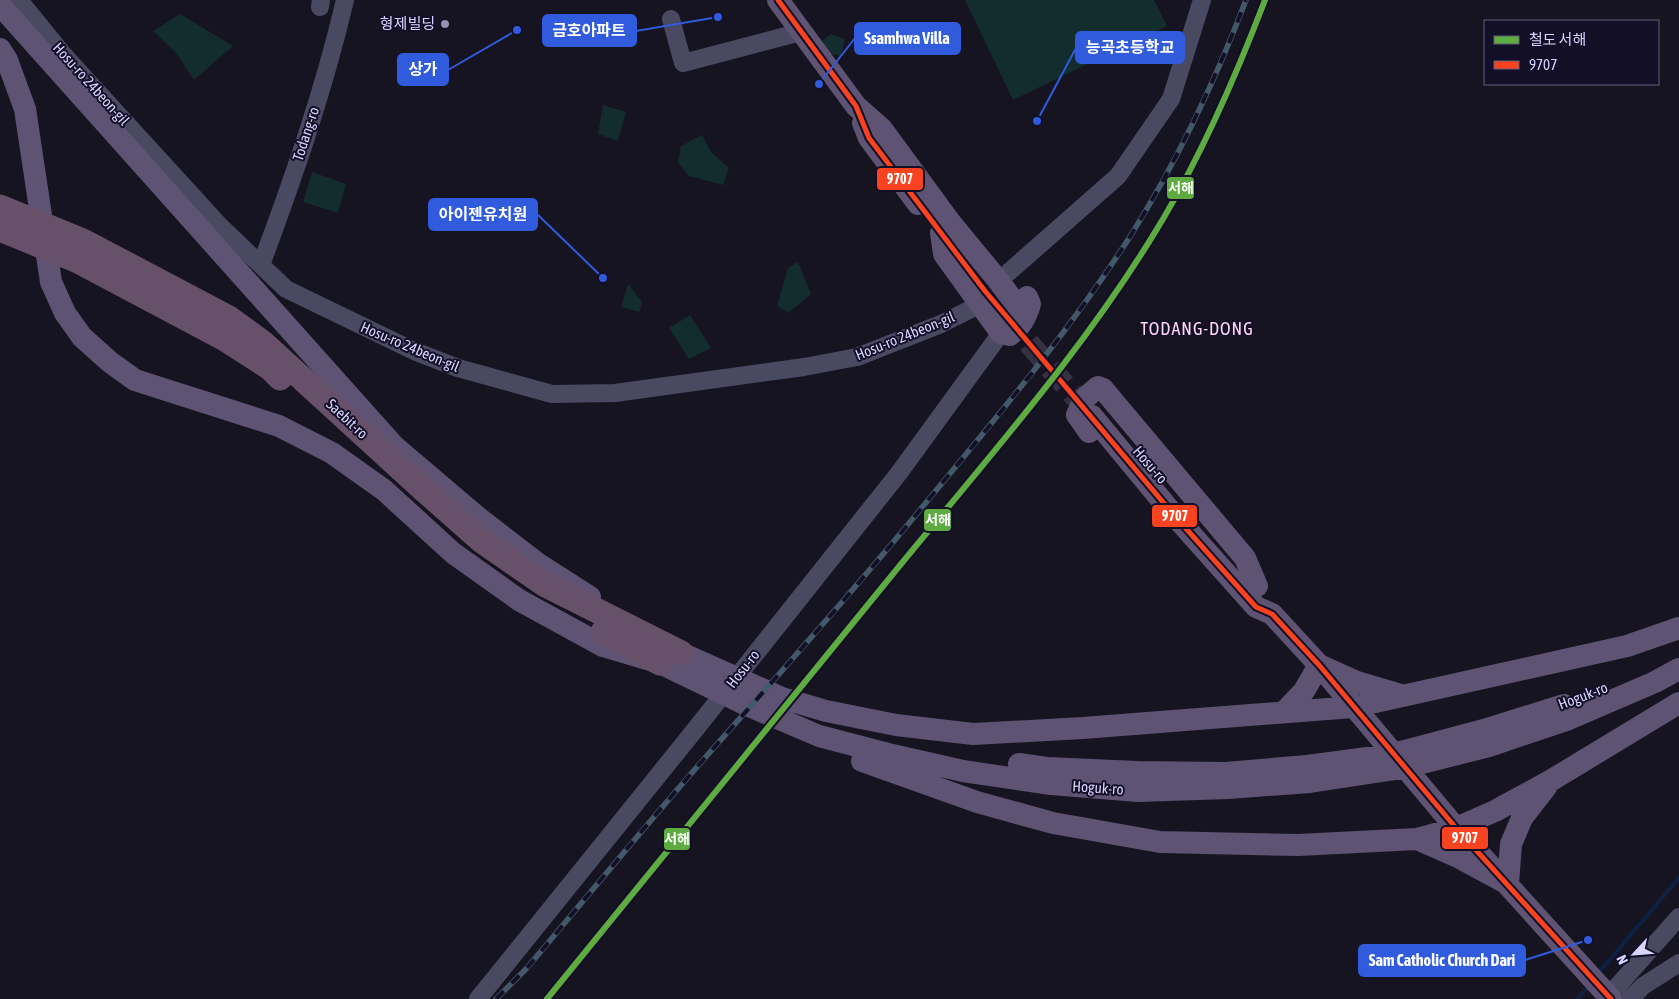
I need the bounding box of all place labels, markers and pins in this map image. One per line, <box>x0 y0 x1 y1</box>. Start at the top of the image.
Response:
place label: 형제빌딩 <box>380 15 435 32</box>
callout: 금호아파트 <box>543 15 636 46</box>
marker: 형제빌딩 <box>439 18 451 30</box>
callout: Ssamhwa Villa <box>855 23 960 54</box>
callout: 능곡초등학교 <box>1076 32 1184 63</box>
callout: 상가 <box>398 54 448 85</box>
callout: 아이젠유치원 <box>429 199 537 230</box>
callout: Sam Catholic Church Dari <box>1359 945 1525 976</box>

